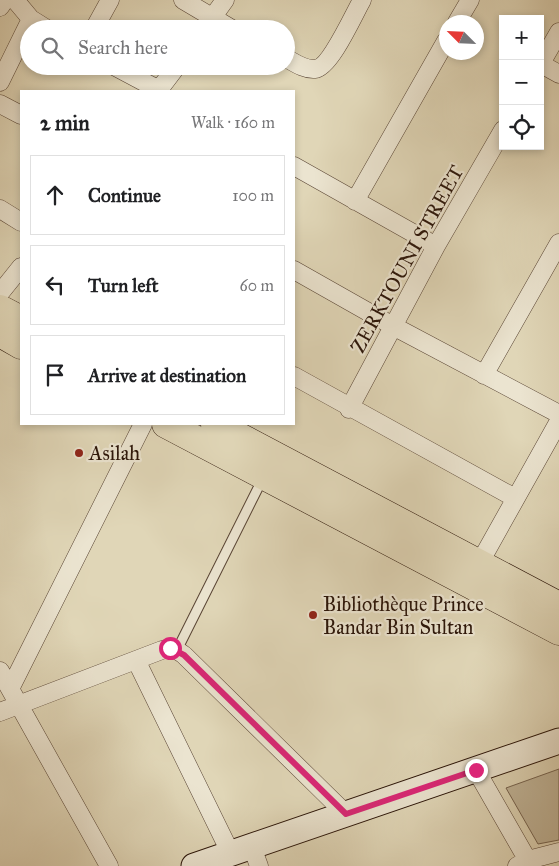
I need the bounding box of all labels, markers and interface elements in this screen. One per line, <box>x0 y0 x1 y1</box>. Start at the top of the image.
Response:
north arrow <box>439 15 484 60</box>
map controls <box>499 15 544 150</box>
button: + <box>499 15 544 60</box>
search box <box>20 20 295 75</box>
icon: search <box>38 34 66 62</box>
text: Search here <box>78 36 168 59</box>
button: − <box>499 60 544 105</box>
button: locate <box>499 105 544 150</box>
text: 2 min <box>40 110 90 136</box>
text: Walk · 160 m <box>191 113 275 132</box>
street label: ZERKTOUNI STREET <box>345 161 469 357</box>
icon: ahead <box>41 181 69 209</box>
text: Continue <box>88 184 161 207</box>
text: 100 m <box>232 186 274 205</box>
icon: left <box>41 271 69 299</box>
text: Turn left <box>88 274 158 297</box>
text: 60 m <box>240 276 274 295</box>
icon: arrive <box>41 361 69 389</box>
text: Arrive at destination <box>88 364 246 387</box>
place label: Asilah <box>88 441 140 465</box>
marker: Asilah <box>73 447 85 459</box>
place label: Bibliothèque Prince Bandar Bin Sultan <box>323 592 483 639</box>
marker: Bibliothèque Prince Bandar Bin Sultan <box>307 609 319 621</box>
route start <box>159 637 182 660</box>
route end <box>465 759 488 782</box>

